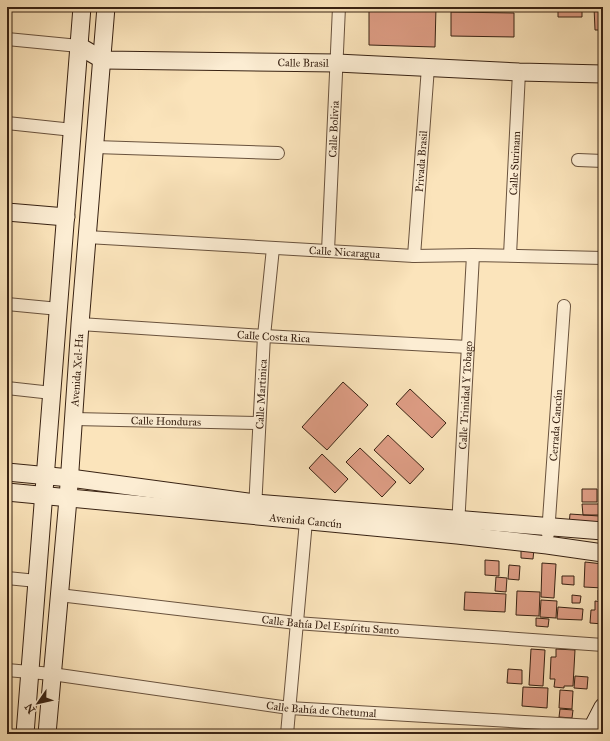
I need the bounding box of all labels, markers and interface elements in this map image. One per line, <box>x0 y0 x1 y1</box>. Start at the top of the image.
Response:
street label: Calle Brasil <box>278 56 329 70</box>
street label: Calle Bolivia <box>326 100 342 158</box>
street label: Privada Brasil <box>413 130 430 193</box>
street label: Calle Surinam <box>507 130 523 196</box>
street label: Calle Nicaragua <box>309 244 381 261</box>
street label: Calle Costa Rica <box>237 328 311 345</box>
street label: Avenida Xel-Ha <box>68 333 86 408</box>
street label: Calle Trinidad Y Tobago <box>456 340 475 450</box>
street label: Calle Martinica <box>253 358 270 430</box>
street label: Cerrada Cancún <box>547 389 565 462</box>
street label: Calle Honduras <box>131 414 201 429</box>
street label: Avenida Cancún <box>268 511 342 531</box>
street label: Calle Bahía Del Espíritu Santo <box>261 613 400 637</box>
north arrow <box>18 683 58 723</box>
street label: Calle Bahía de Chetumal <box>265 699 377 720</box>
text: N <box>22 700 38 716</box>

